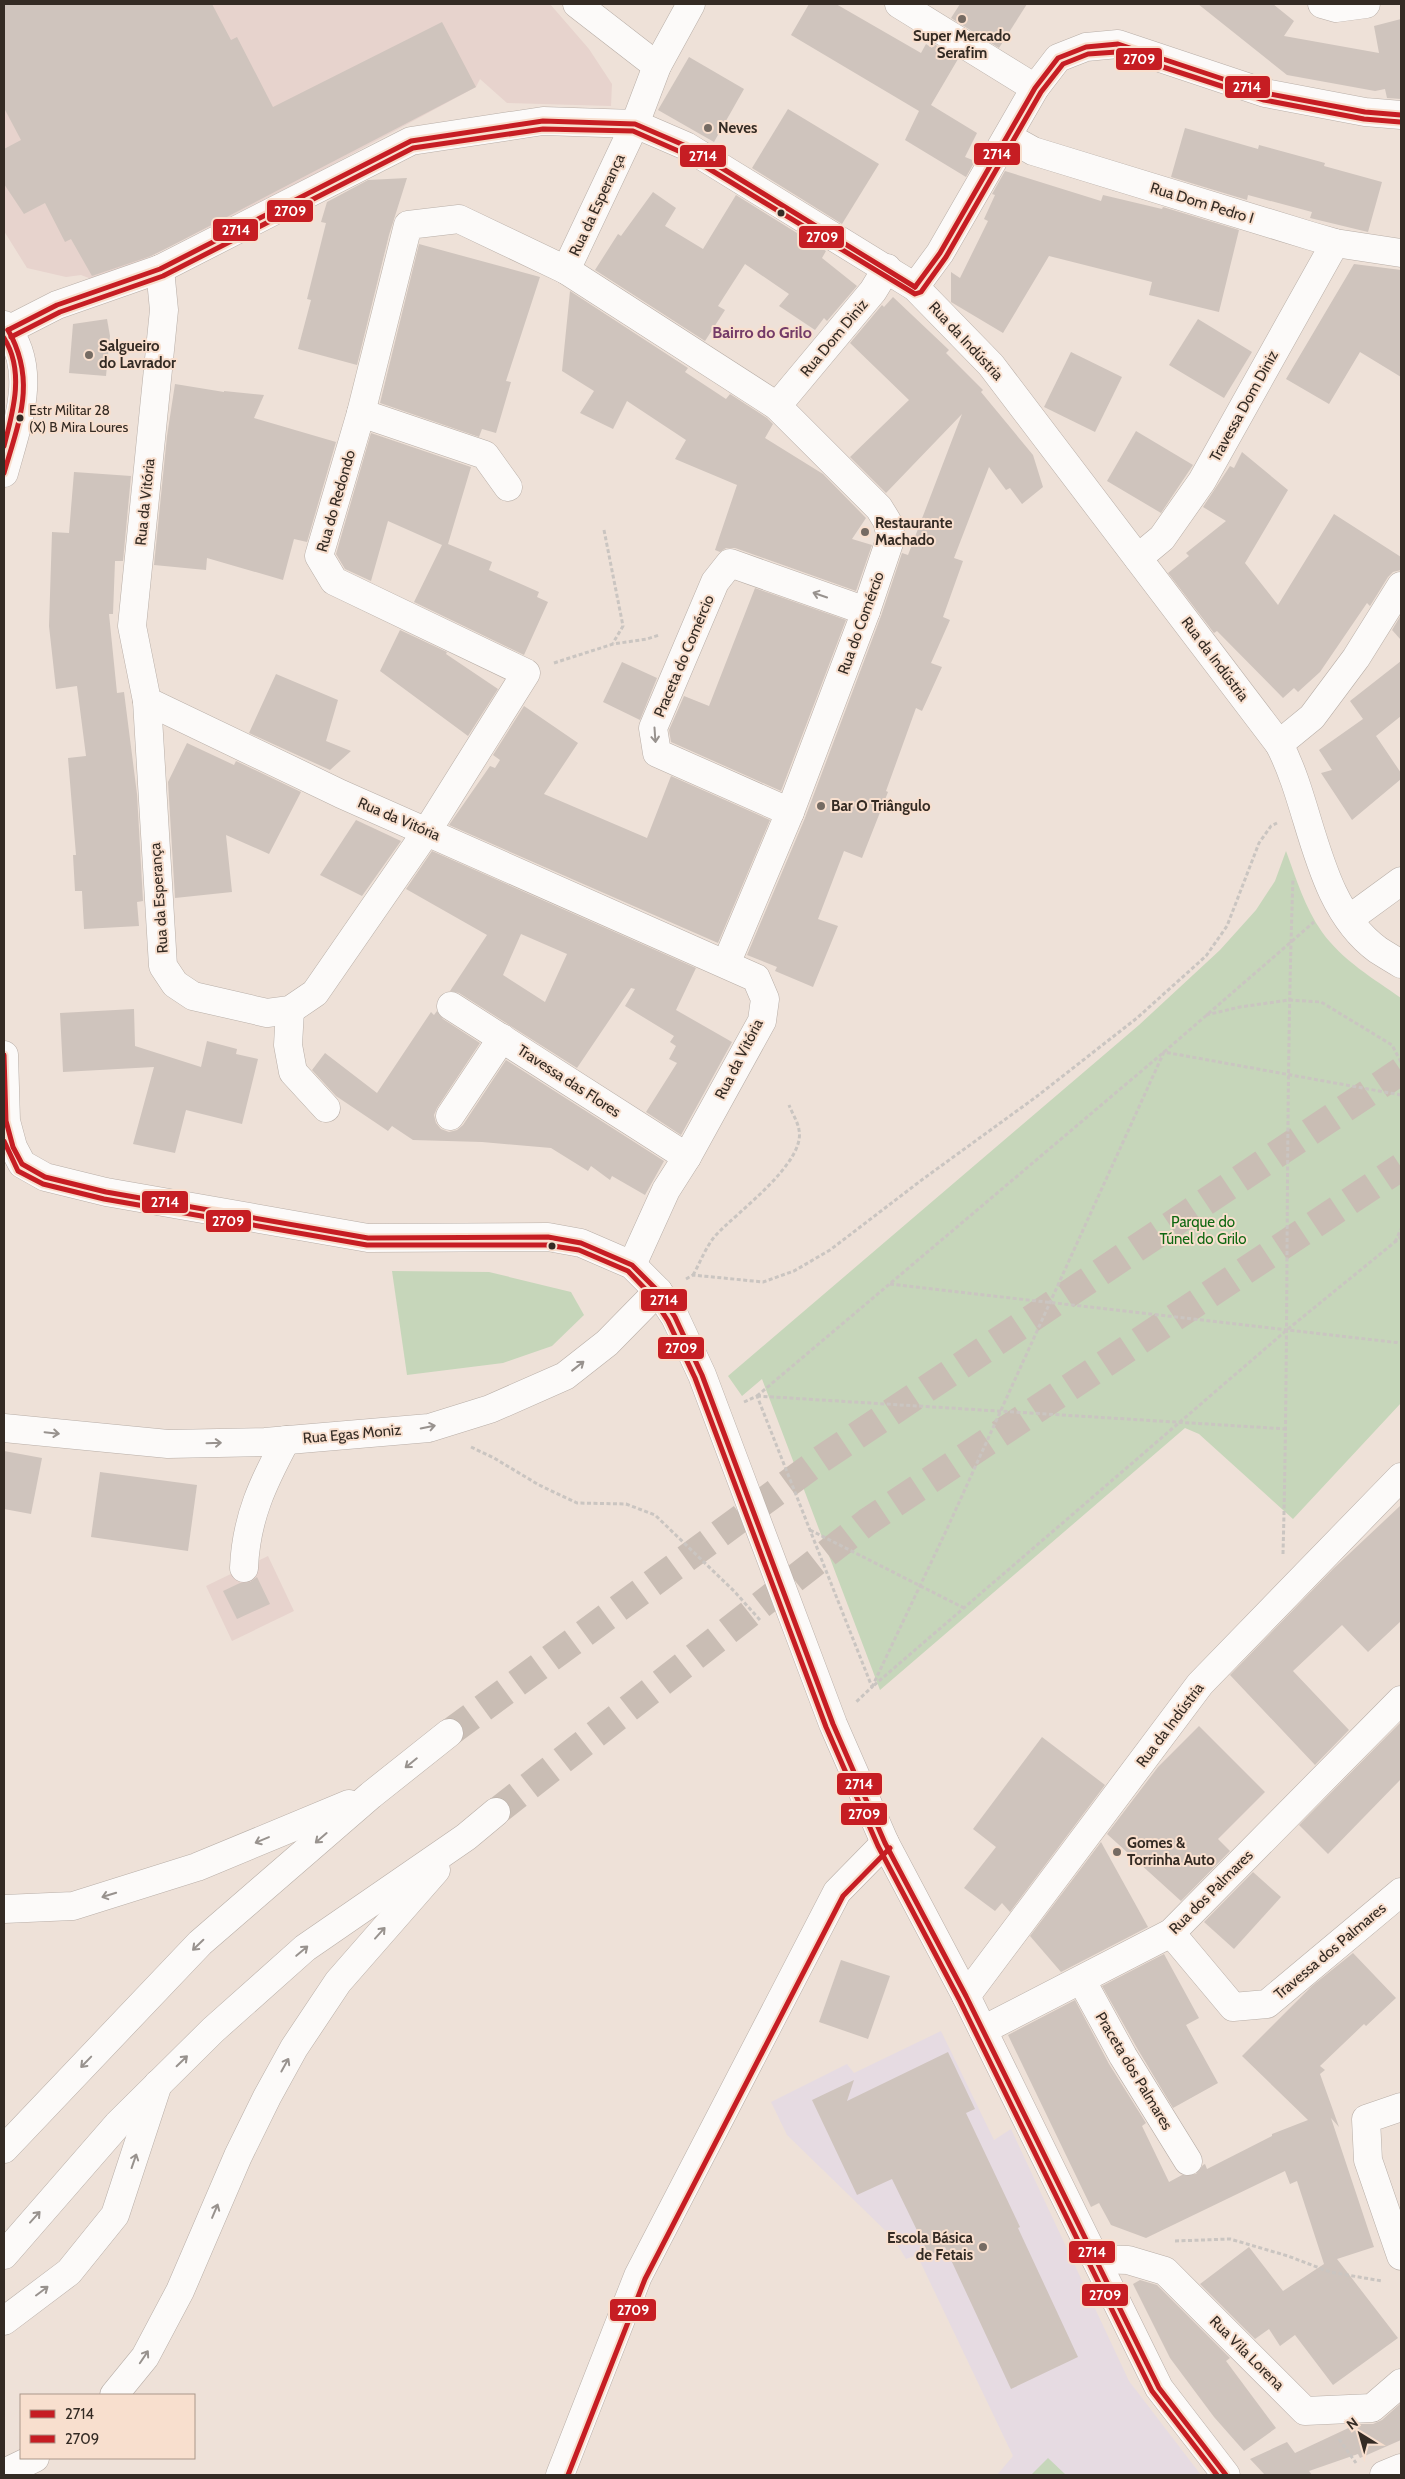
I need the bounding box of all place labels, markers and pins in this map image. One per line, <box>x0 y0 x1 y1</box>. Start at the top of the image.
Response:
marker: Super Mercado Serafim <box>956 13 968 25</box>
place label: Super Mercado Serafim <box>913 27 1011 62</box>
place label: Neves <box>718 119 757 137</box>
marker: Neves <box>702 122 714 134</box>
unlabelled marker <box>776 208 786 218</box>
place label: Salgueiro do Lavrador <box>99 337 176 372</box>
marker: Salgueiro do Lavrador <box>83 349 95 361</box>
place label: Estr Militar 28 (X) B Mira Loures <box>29 401 128 436</box>
marker: Estr Militar 28 (X) B Mira Loures <box>15 413 25 423</box>
place label: Restaurante Machado <box>875 514 953 549</box>
marker: Restaurante Machado <box>859 526 871 538</box>
place label: Bar O Triângulo <box>831 797 931 815</box>
marker: Bar O Triângulo <box>815 800 827 812</box>
unlabelled marker <box>547 1241 557 1251</box>
place label: Gomes & Torrinha Auto <box>1127 1834 1215 1869</box>
marker: Gomes & Torrinha Auto <box>1111 1846 1123 1858</box>
place label: Escola Básica de Fetais <box>887 2229 974 2264</box>
marker: Escola Básica de Fetais <box>977 2241 989 2253</box>

